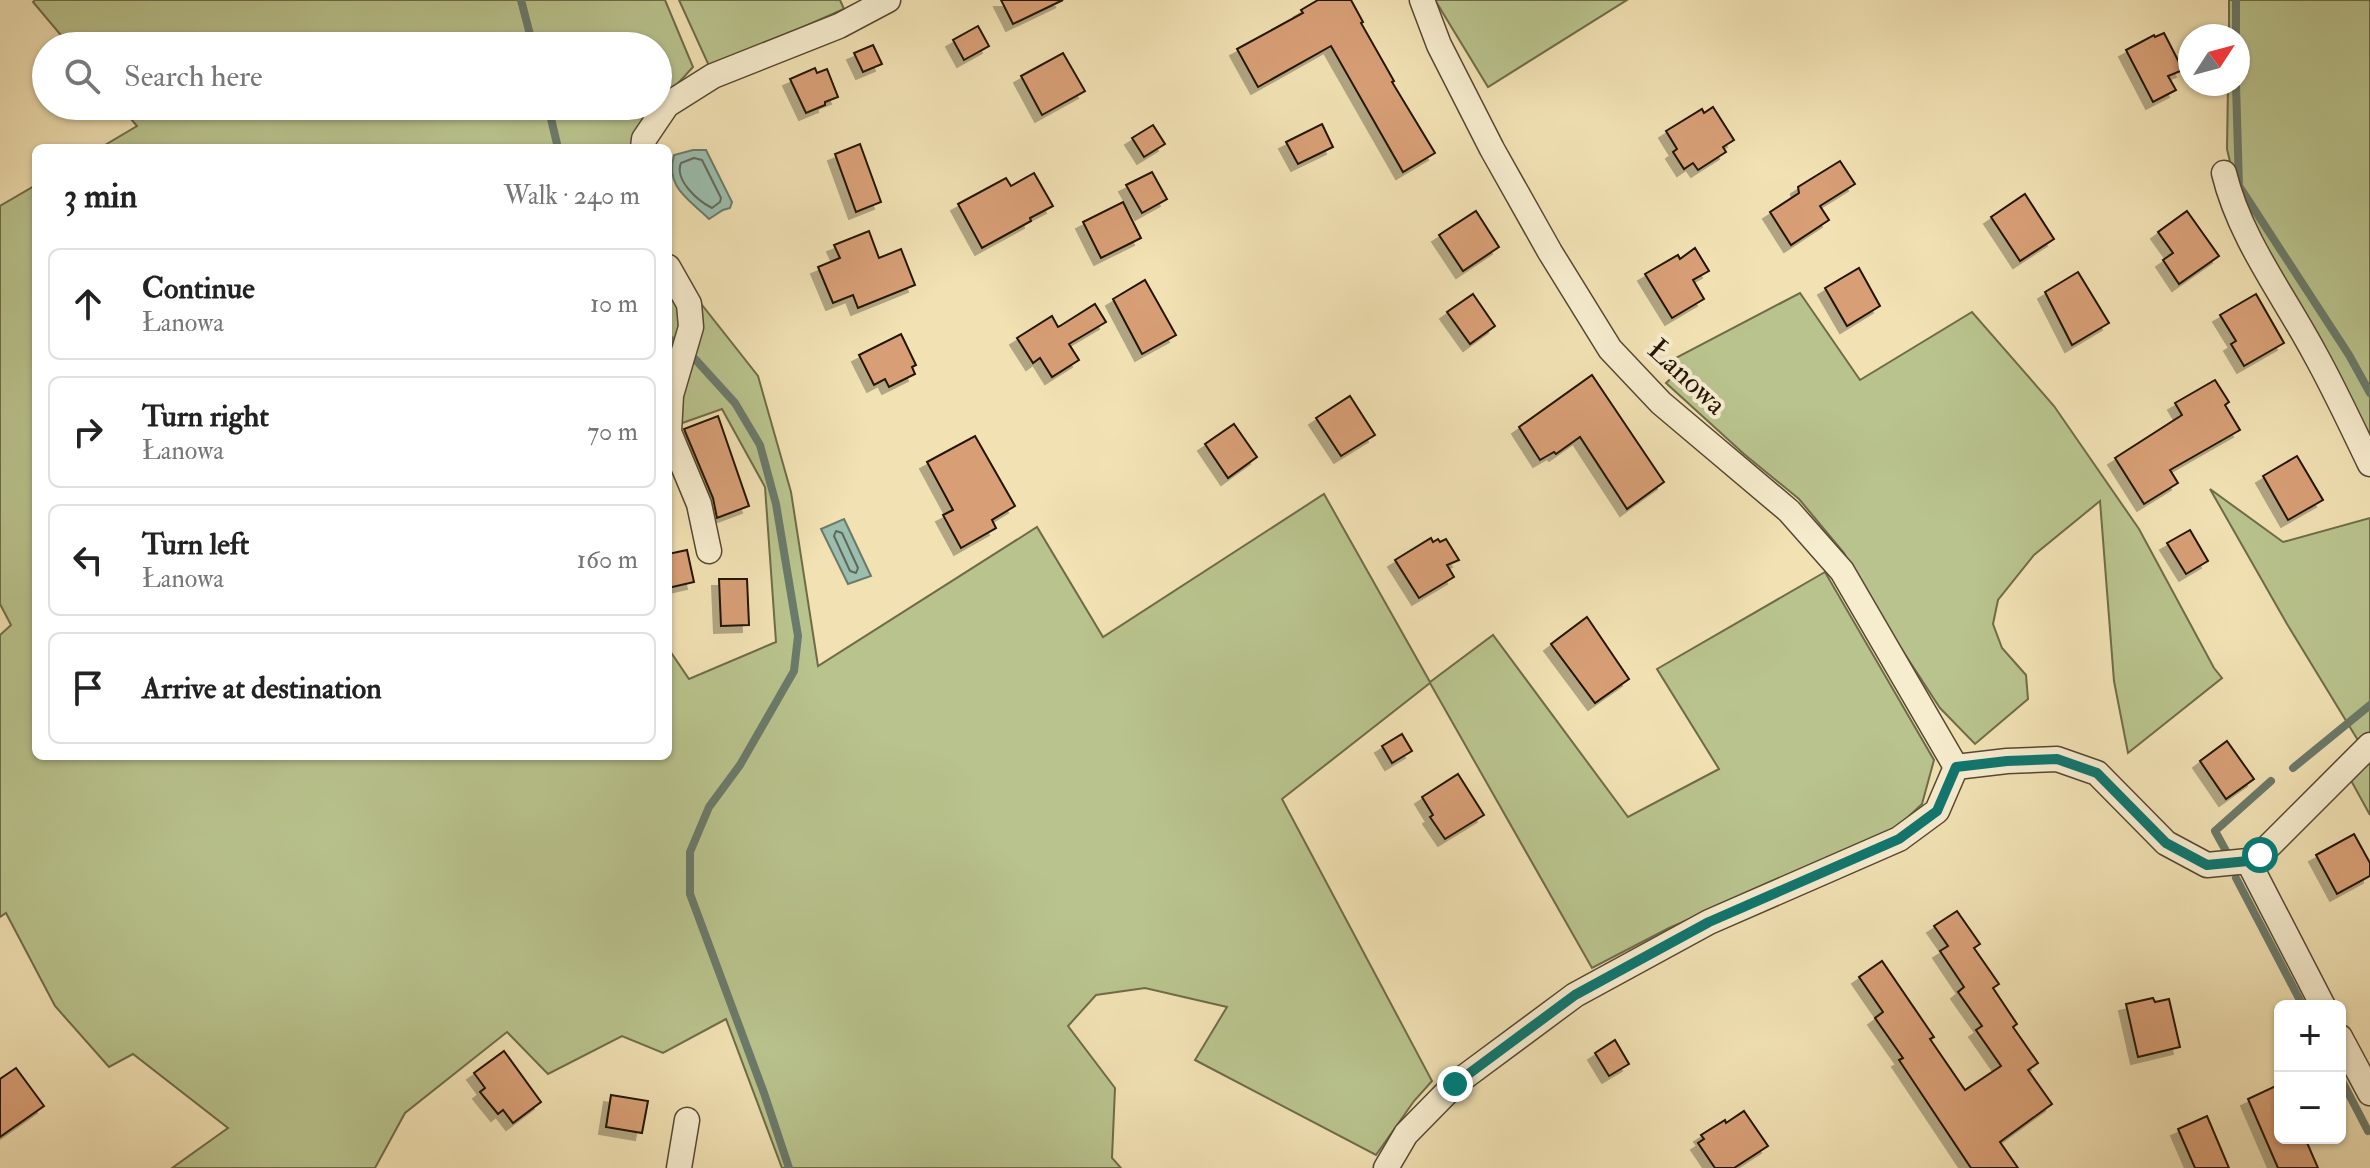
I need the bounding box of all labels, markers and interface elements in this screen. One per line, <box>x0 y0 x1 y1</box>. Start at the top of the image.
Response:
north arrow <box>2178 24 2250 96</box>
search box <box>32 32 672 120</box>
icon: search <box>60 54 104 98</box>
text: Search here <box>124 58 263 95</box>
text: 3 min <box>64 175 137 218</box>
text: Walk · 240 m <box>504 180 640 212</box>
text: Continue <box>142 270 255 307</box>
icon: ahead <box>66 282 110 326</box>
text: 10 m <box>590 288 638 320</box>
text: Łanowa <box>142 307 224 339</box>
street label: Łanowa <box>1640 331 1735 423</box>
text: Turn right <box>142 398 269 435</box>
icon: right <box>66 410 110 454</box>
text: 70 m <box>587 416 638 448</box>
text: Łanowa <box>142 435 224 467</box>
text: Turn left <box>142 526 249 563</box>
icon: left <box>66 538 110 582</box>
text: 160 m <box>577 544 638 576</box>
text: Łanowa <box>142 563 224 595</box>
icon: arrive <box>66 666 110 710</box>
text: Arrive at destination <box>142 670 382 707</box>
route start <box>2242 837 2278 873</box>
map controls <box>2274 1000 2346 1144</box>
button: + <box>2274 1000 2346 1072</box>
route end <box>1437 1066 1473 1102</box>
button: − <box>2274 1072 2346 1144</box>

